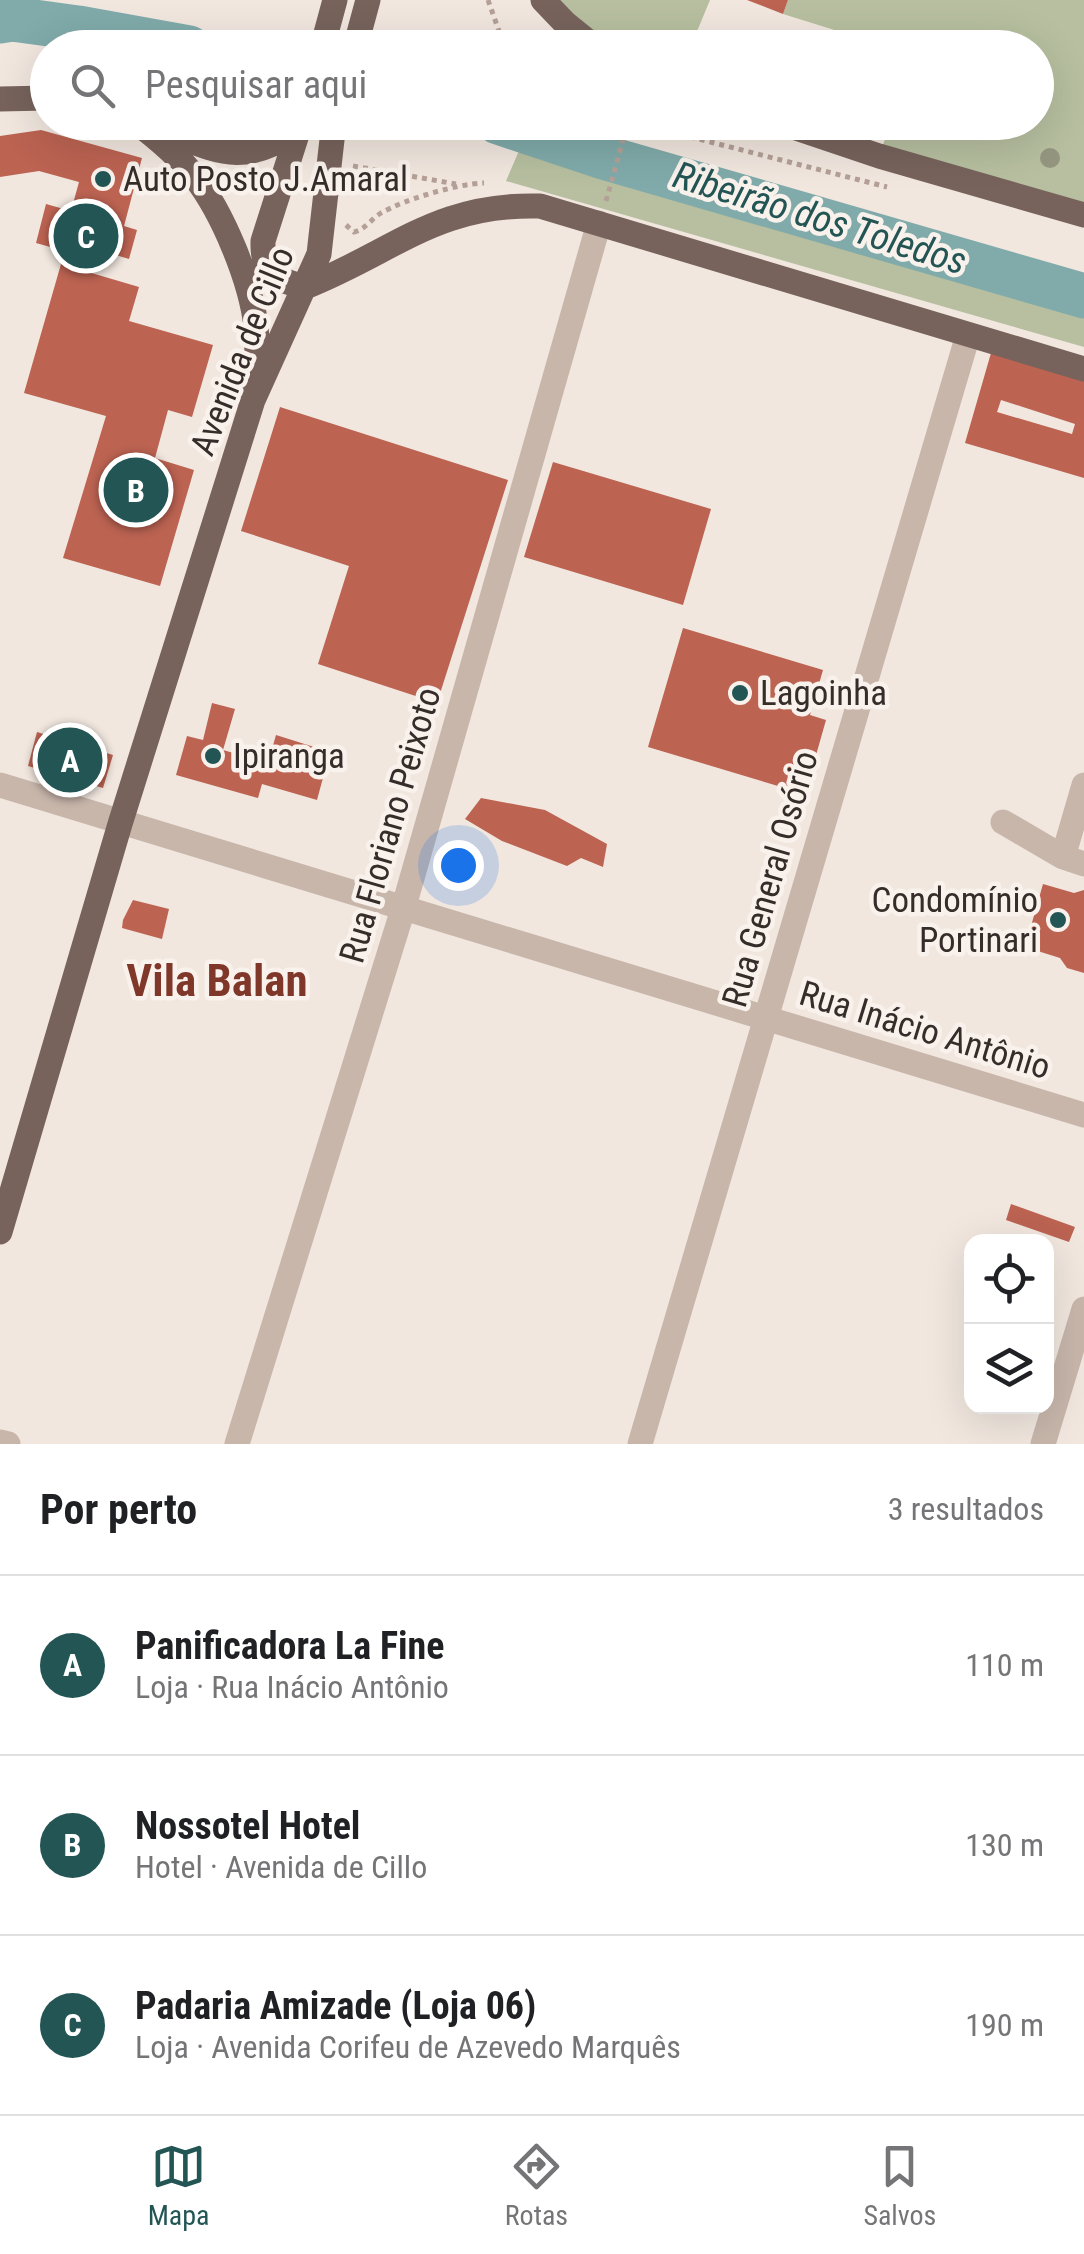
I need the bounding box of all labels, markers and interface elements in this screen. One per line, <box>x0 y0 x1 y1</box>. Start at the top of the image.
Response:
search box <box>30 30 1054 140</box>
icon: search <box>65 58 120 113</box>
text: Pesquisar aqui <box>145 63 367 107</box>
water label: Ribeirão dos Toledos <box>668 153 972 283</box>
place label: Auto Posto J.Amaral <box>123 159 408 200</box>
marker: Auto Posto J.Amaral <box>92 168 114 190</box>
pin: C <box>54 198 118 274</box>
street label: Avenida de Cillo <box>182 241 303 461</box>
pin: B <box>104 452 168 528</box>
place label: Lagoinha <box>760 673 887 714</box>
marker: Lagoinha <box>729 682 751 704</box>
street label: Rua Floriano Peixoto <box>332 683 449 968</box>
pin: A <box>38 722 102 798</box>
place label: Ipiranga <box>233 736 345 777</box>
marker: Ipiranga <box>202 745 224 767</box>
street label: Rua General Osório <box>714 746 827 1012</box>
your location <box>433 840 484 891</box>
place label: Condomínio Portinari <box>872 880 1038 961</box>
marker: Condomínio Portinari <box>1047 909 1069 931</box>
district label: Vila Balan <box>126 954 308 1007</box>
street label: Rua Inácio Antônio <box>795 973 1055 1088</box>
map controls <box>964 1234 1054 1414</box>
button: locate <box>964 1234 1054 1324</box>
button: layers <box>964 1324 1054 1414</box>
text: Por perto <box>40 1485 197 1534</box>
text: 3 resultados <box>888 1490 1044 1528</box>
text: Panificadora La Fine <box>135 1624 445 1668</box>
text: A <box>63 1646 82 1684</box>
text: 110 m <box>965 1646 1044 1684</box>
text: Loja · Rua Inácio Antônio <box>135 1668 449 1706</box>
text: Nossotel Hotel <box>135 1804 360 1848</box>
text: B <box>64 1826 81 1864</box>
text: 130 m <box>965 1826 1044 1864</box>
text: Hotel · Avenida de Cillo <box>135 1848 427 1886</box>
text: Padaria Amizade (Loja 06) <box>135 1984 536 2028</box>
text: C <box>63 2006 82 2044</box>
text: 190 m <box>965 2006 1044 2044</box>
text: Loja · Avenida Corifeu de Azevedo Marquês <box>135 2028 681 2066</box>
tab: Mapa <box>148 2139 209 2232</box>
tab: Rotas <box>505 2139 568 2232</box>
tab: Salvos <box>863 2139 936 2232</box>

